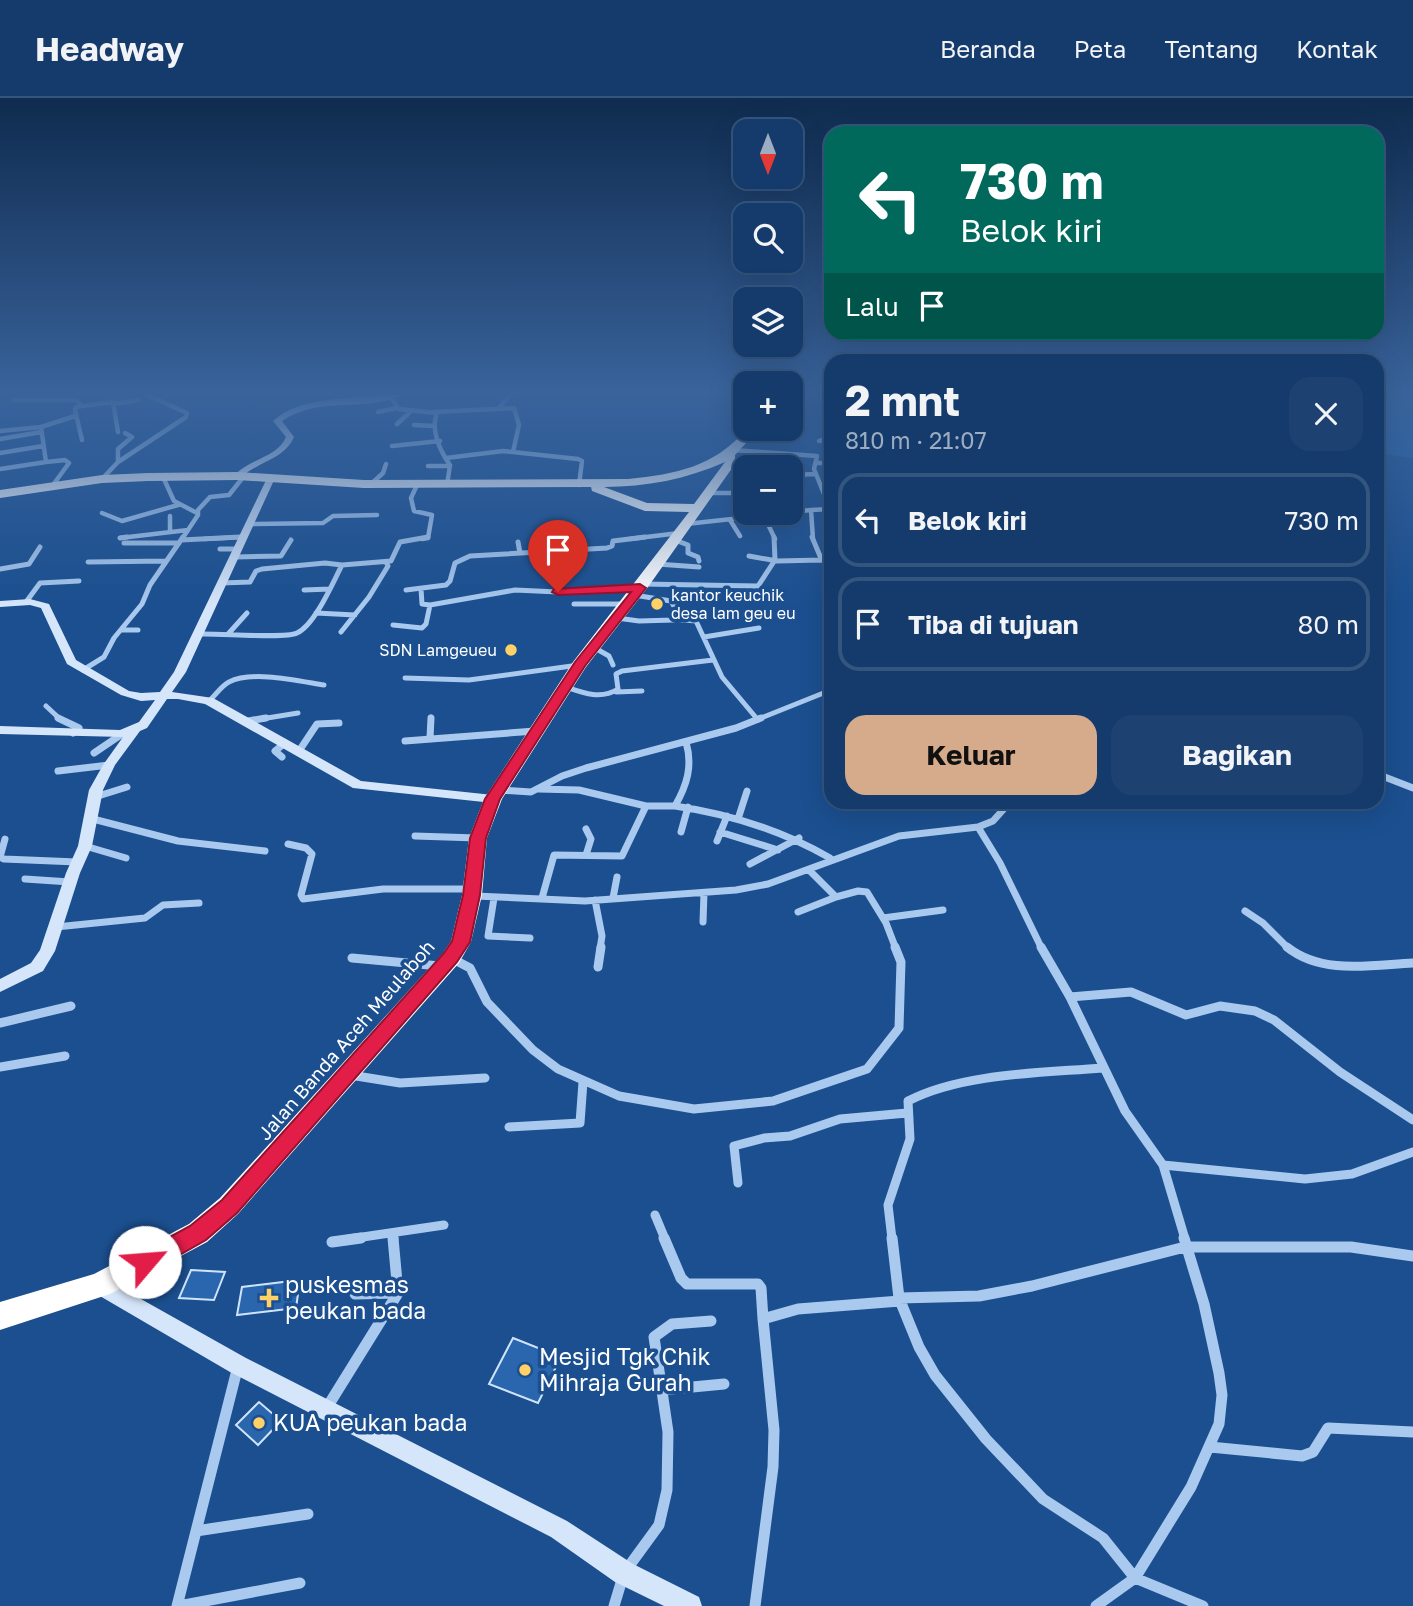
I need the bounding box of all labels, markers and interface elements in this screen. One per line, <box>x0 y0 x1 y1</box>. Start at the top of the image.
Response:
text: Headway <box>35 29 184 68</box>
text: Beranda <box>940 34 1036 63</box>
text: Peta <box>1074 34 1126 63</box>
text: Tentang <box>1164 34 1258 63</box>
text: Kontak <box>1296 34 1378 63</box>
north arrow <box>733 119 803 189</box>
map controls <box>733 119 803 525</box>
text: 730 m <box>960 151 1104 210</box>
icon: left <box>845 154 936 245</box>
button: search <box>733 203 803 273</box>
text: Belok kiri <box>960 211 1103 249</box>
button: layers <box>733 287 803 357</box>
icon: arrive <box>913 287 951 325</box>
text: Lalu <box>845 291 899 322</box>
button: + <box>733 371 803 441</box>
text: 2 mnt <box>845 375 960 425</box>
button: close <box>1289 377 1363 451</box>
text: 810 m · 21:07 <box>845 426 987 454</box>
button: − <box>733 455 803 525</box>
icon: left <box>849 501 887 539</box>
text: Belok kiri <box>908 505 1027 536</box>
text: 730 m <box>1284 505 1359 536</box>
pin <box>528 520 588 592</box>
icon: arrive <box>539 531 577 569</box>
place label: kantor keuchik desa lam geu eu <box>671 585 796 623</box>
marker: kantor keuchik desa lam geu eu <box>649 596 665 612</box>
icon: arrive <box>849 605 887 643</box>
text: Tiba di tujuan <box>908 609 1078 640</box>
text: 80 m <box>1298 609 1359 640</box>
place label: SDN Lamgeueu <box>379 640 497 660</box>
marker: SDN Lamgeueu <box>503 642 519 658</box>
button: Keluar <box>845 715 1097 795</box>
button: Bagikan <box>1111 715 1363 795</box>
street label: Jalan Banda Aceh Meulaboh <box>252 935 439 1144</box>
position arrow <box>108 1225 182 1299</box>
place label: puskesmas peukan bada <box>285 1270 426 1324</box>
marker: puskesmas peukan bada <box>259 1288 279 1308</box>
place label: Mesjid Tgk Chik Mihraja Gurah <box>539 1342 711 1396</box>
marker: Mesjid Tgk Chik Mihraja Gurah <box>517 1362 533 1378</box>
place label: KUA peukan bada <box>273 1408 467 1436</box>
marker: KUA peukan bada <box>251 1415 267 1431</box>

